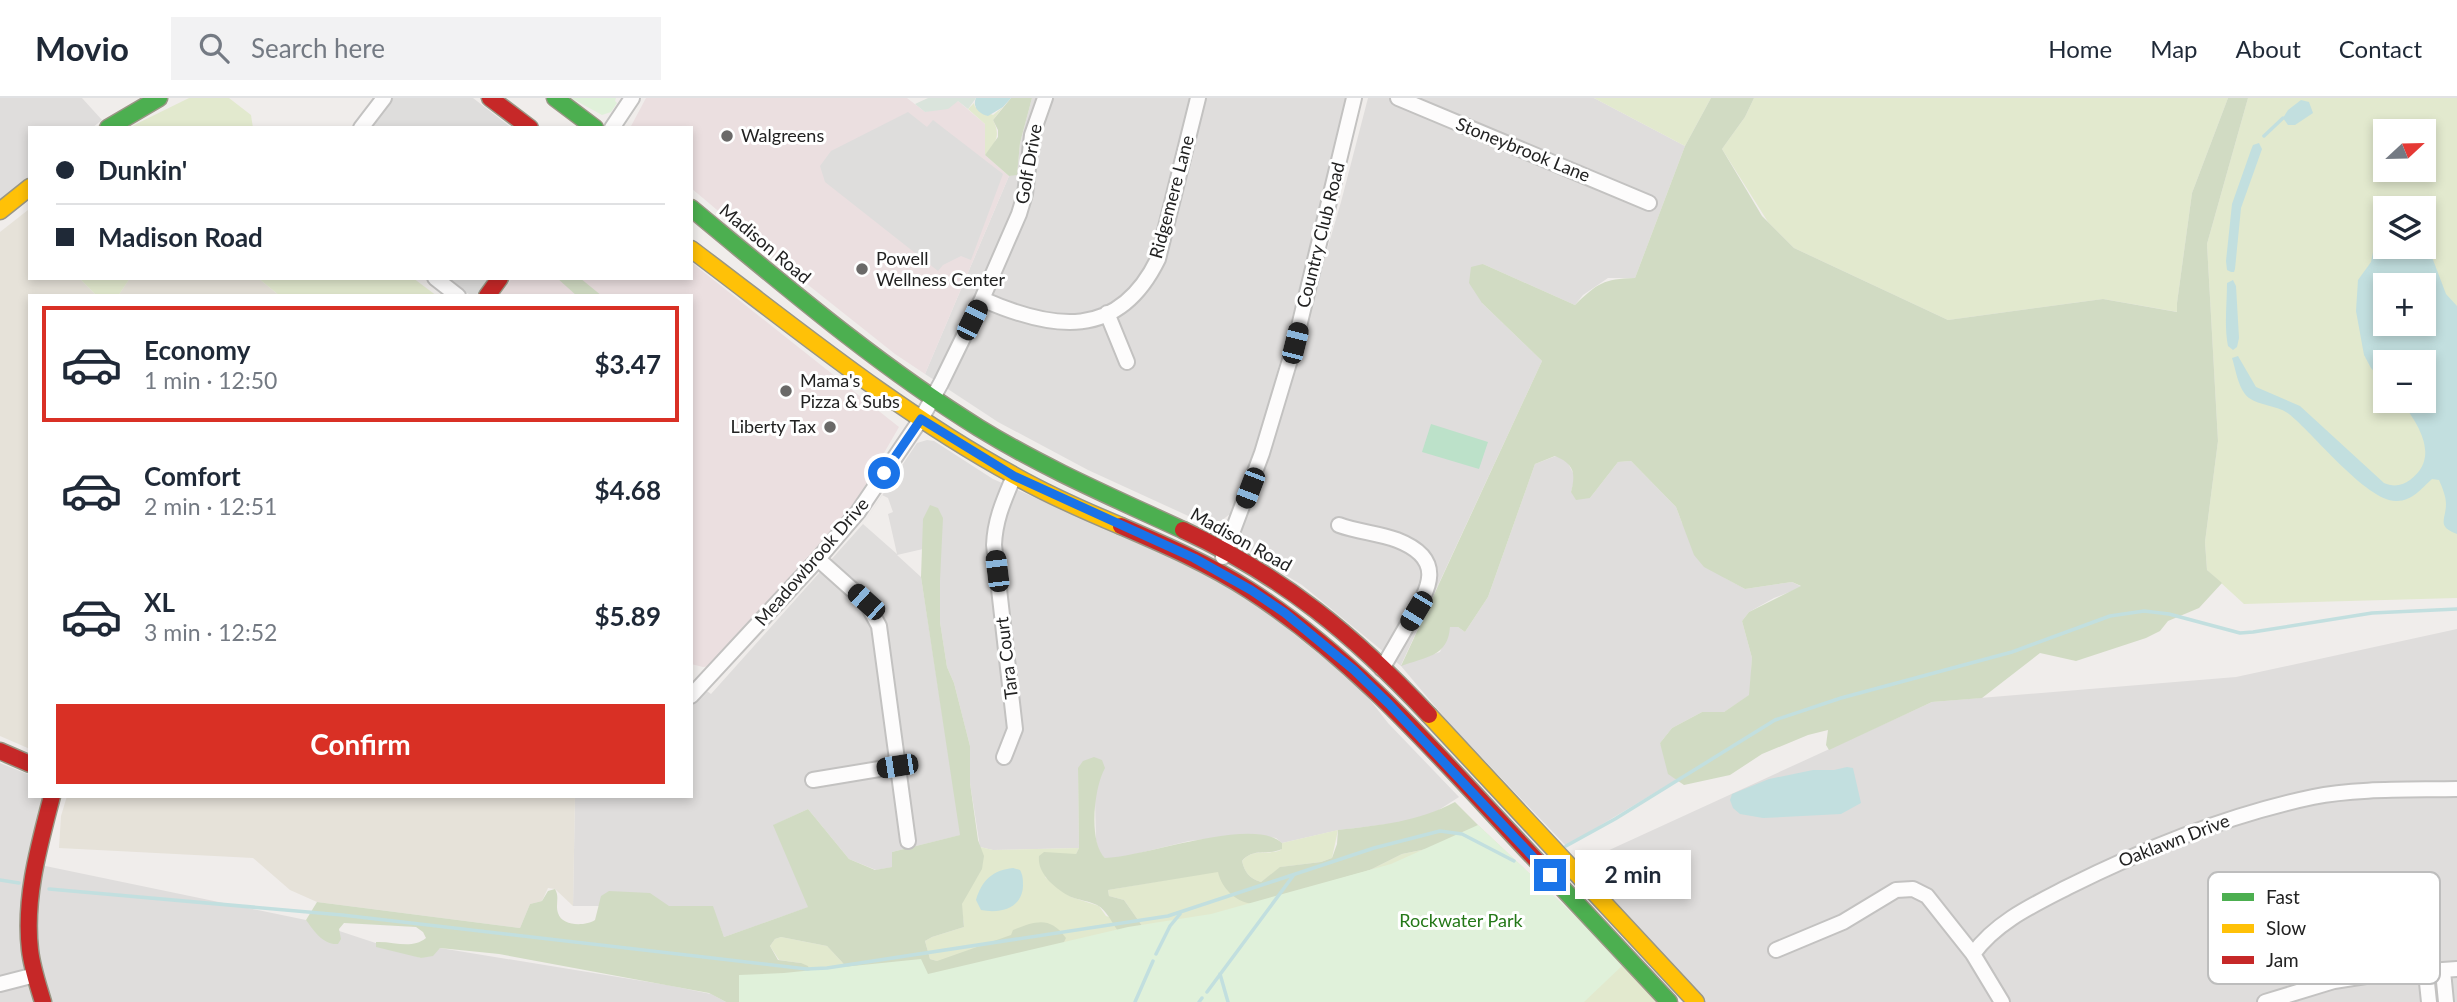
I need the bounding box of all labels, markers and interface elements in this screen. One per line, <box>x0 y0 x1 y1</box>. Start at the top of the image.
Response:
search box <box>171 17 661 80</box>
text: Movio <box>35 28 129 68</box>
icon: search <box>195 29 233 67</box>
text: Search here <box>251 32 385 64</box>
text: Home <box>2048 34 2112 63</box>
text: Map <box>2150 34 2198 63</box>
text: About <box>2236 34 2301 63</box>
text: Contact <box>2339 34 2422 63</box>
street label: Stoneybrook Lane <box>1453 112 1594 186</box>
north arrow <box>2373 119 2436 182</box>
map controls <box>2373 119 2436 413</box>
street label: Golf Drive <box>1010 122 1046 206</box>
place label: Walgreens <box>741 124 824 146</box>
marker: Walgreens <box>719 128 735 144</box>
street label: Ridgemere Lane <box>1144 133 1198 261</box>
text: Dunkin' <box>98 154 187 186</box>
street label: Country Club Road <box>1291 160 1349 310</box>
button: layers <box>2373 196 2436 259</box>
street label: Madison Road <box>716 199 816 288</box>
text: Madison Road <box>98 221 263 253</box>
place label: Powell Wellness Center <box>876 247 1006 290</box>
marker: Powell Wellness Center <box>854 261 870 277</box>
button: + <box>2373 273 2436 336</box>
car <box>954 297 991 343</box>
car <box>1280 320 1311 366</box>
icon: car <box>60 333 123 396</box>
text: Economy <box>144 334 250 366</box>
text: $3.47 <box>595 348 661 380</box>
button: − <box>2373 350 2436 413</box>
text: 1 min · 12:50 <box>144 366 277 394</box>
place label: Mama's Pizza & Subs <box>800 369 900 412</box>
marker: Mama's Pizza & Subs <box>778 383 794 399</box>
place label: Liberty Tax <box>730 415 816 437</box>
marker: Liberty Tax <box>822 419 838 435</box>
route start <box>868 457 900 489</box>
icon: car <box>60 459 123 522</box>
text: Comfort <box>144 460 241 492</box>
car <box>1233 465 1268 511</box>
text: $4.68 <box>595 474 661 506</box>
text: 2 min · 12:51 <box>144 492 277 520</box>
street label: Meadowbrook Drive <box>750 493 873 630</box>
street label: Madison Road <box>1187 502 1296 576</box>
car <box>985 549 1010 593</box>
car <box>844 580 889 624</box>
icon: car <box>60 585 123 648</box>
text: XL <box>144 586 175 618</box>
car <box>1397 588 1436 634</box>
text: $5.89 <box>595 600 661 632</box>
street label: Tara Court <box>990 615 1022 700</box>
text: 3 min · 12:52 <box>144 618 277 646</box>
button: Confirm <box>56 704 665 784</box>
car <box>875 752 920 780</box>
street label: Oaklawn Drive <box>2115 809 2232 871</box>
callout: 2 min <box>1574 850 1690 900</box>
route end <box>1534 859 1566 891</box>
text: 2 min <box>1604 860 1662 888</box>
legend <box>2208 872 2440 984</box>
text: Fast <box>2266 885 2300 908</box>
park label: Rockwater Park <box>1399 909 1524 931</box>
text: Slow <box>2266 916 2306 939</box>
text: Jam <box>2266 948 2299 971</box>

